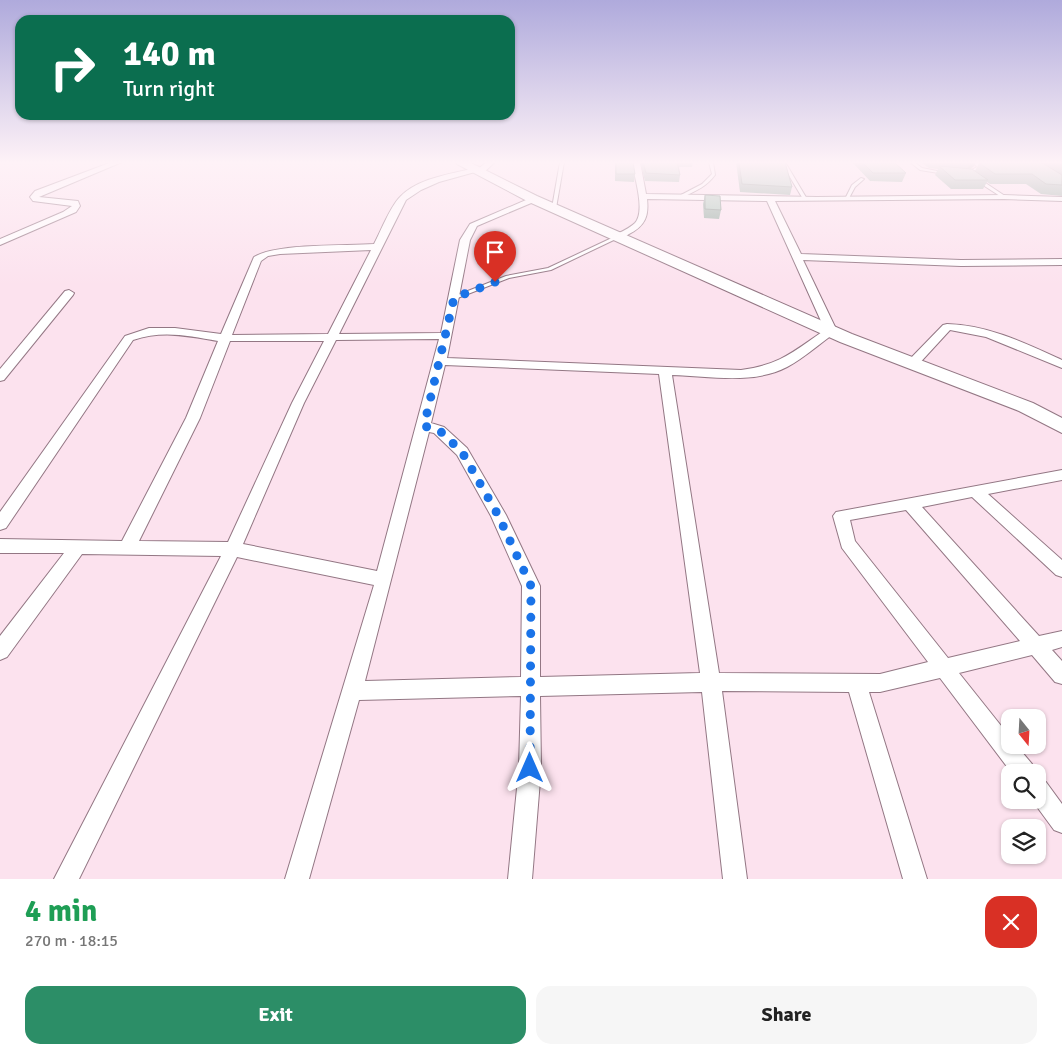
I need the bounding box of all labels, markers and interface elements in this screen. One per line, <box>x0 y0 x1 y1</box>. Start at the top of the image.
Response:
text: 140 m <box>123 32 216 75</box>
icon: right <box>40 35 105 100</box>
text: Turn right <box>123 75 215 102</box>
pin <box>474 231 516 282</box>
icon: arrive <box>481 238 509 266</box>
north arrow <box>1001 709 1046 754</box>
map controls <box>1001 709 1046 864</box>
position arrow <box>503 741 555 793</box>
button: search <box>1001 764 1046 809</box>
button: layers <box>1001 819 1046 864</box>
text: 4 min <box>25 893 97 930</box>
button: close <box>985 896 1037 948</box>
text: 270 m · 18:15 <box>25 931 118 951</box>
button: Exit <box>25 986 526 1044</box>
button: Share <box>536 986 1037 1044</box>

